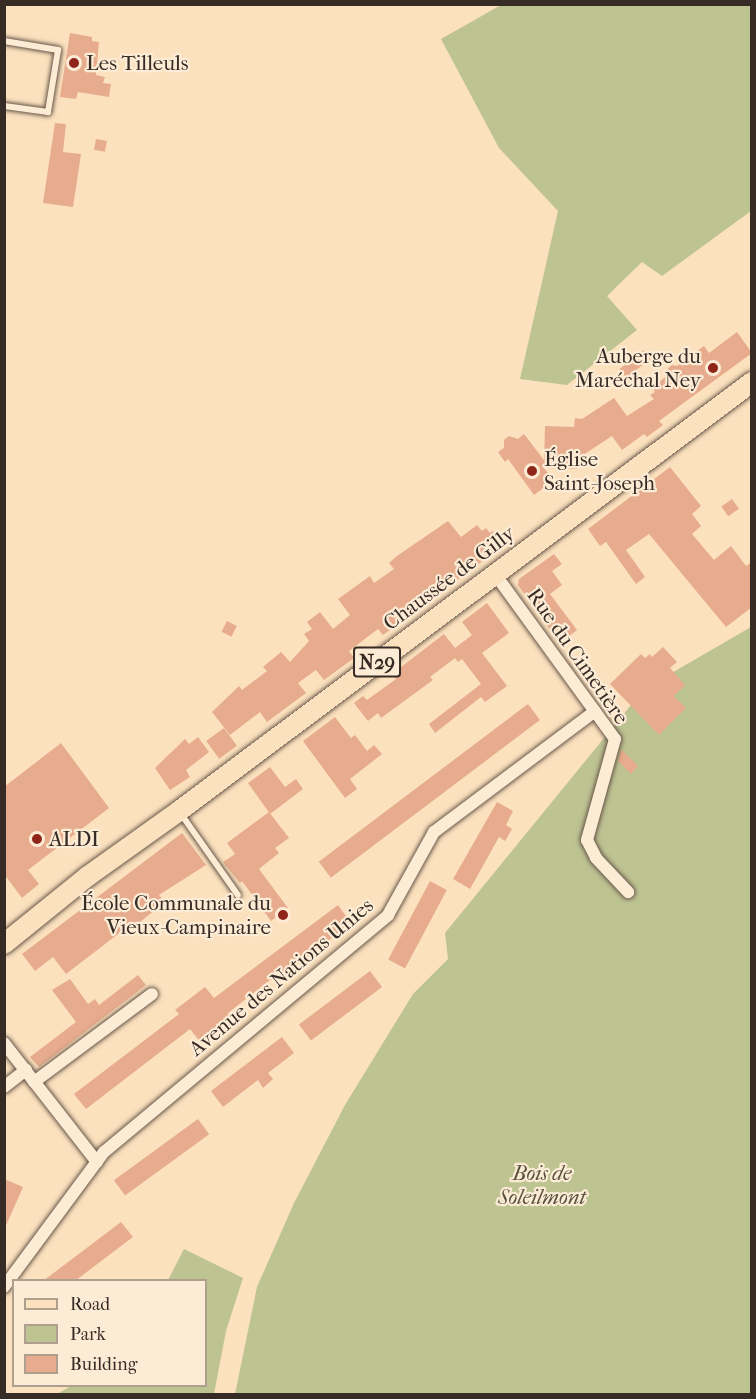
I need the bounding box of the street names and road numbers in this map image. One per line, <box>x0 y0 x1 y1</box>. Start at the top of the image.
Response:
street label: Chaussée de Gilly <box>378 520 520 636</box>
street label: Rue du Cimetière <box>522 583 634 729</box>
road number: N29 <box>353 645 401 679</box>
street label: Avenue des Nations Unies <box>184 893 378 1061</box>

